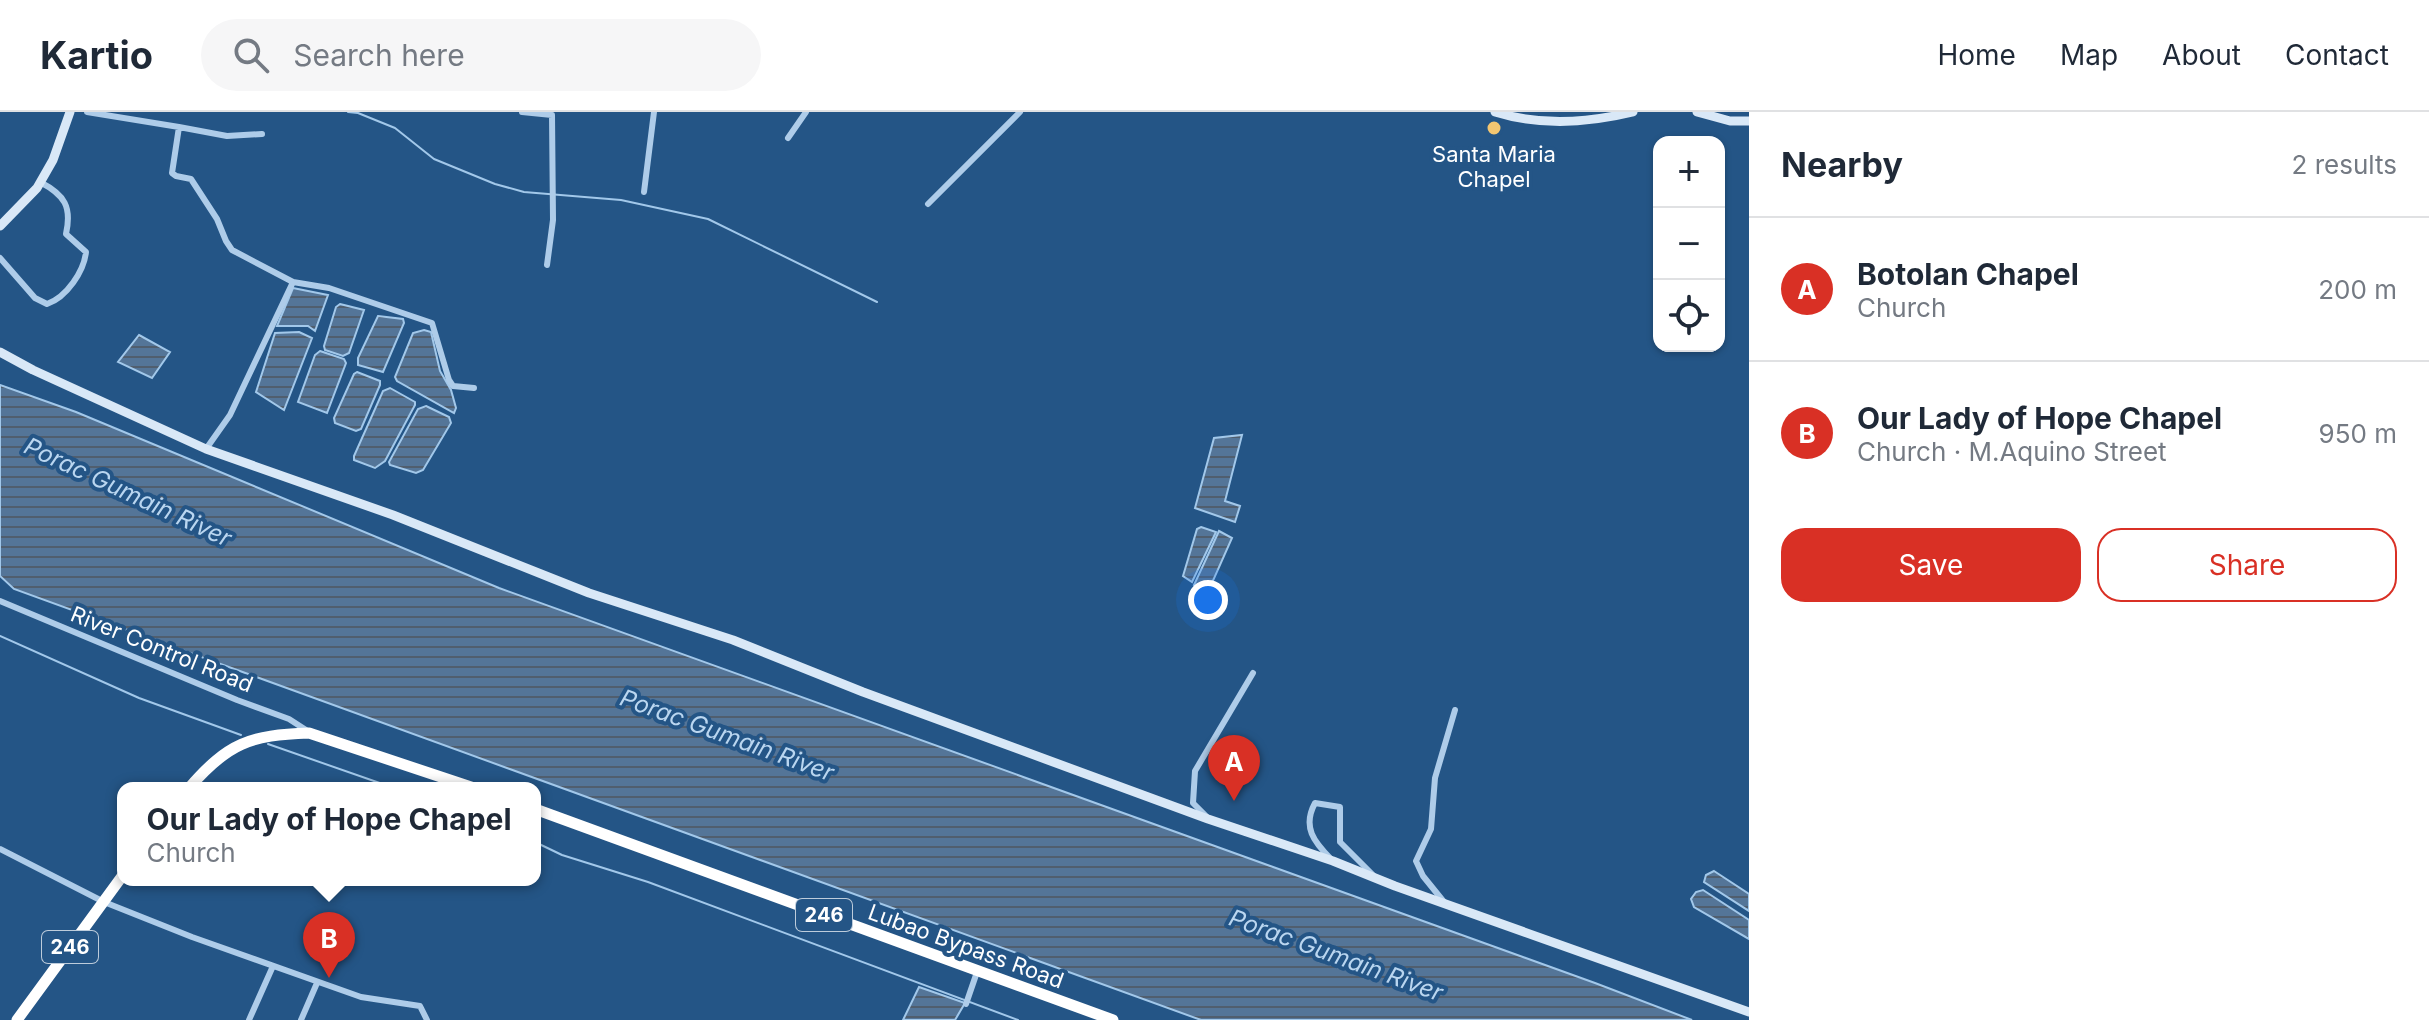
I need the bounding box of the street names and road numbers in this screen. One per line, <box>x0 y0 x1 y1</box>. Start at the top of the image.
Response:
street label: River Control Road <box>67 601 257 697</box>
road number: 246 <box>796 899 852 931</box>
street label: Lubao Bypass Road <box>865 899 1067 993</box>
road number: 246 <box>42 931 98 963</box>

